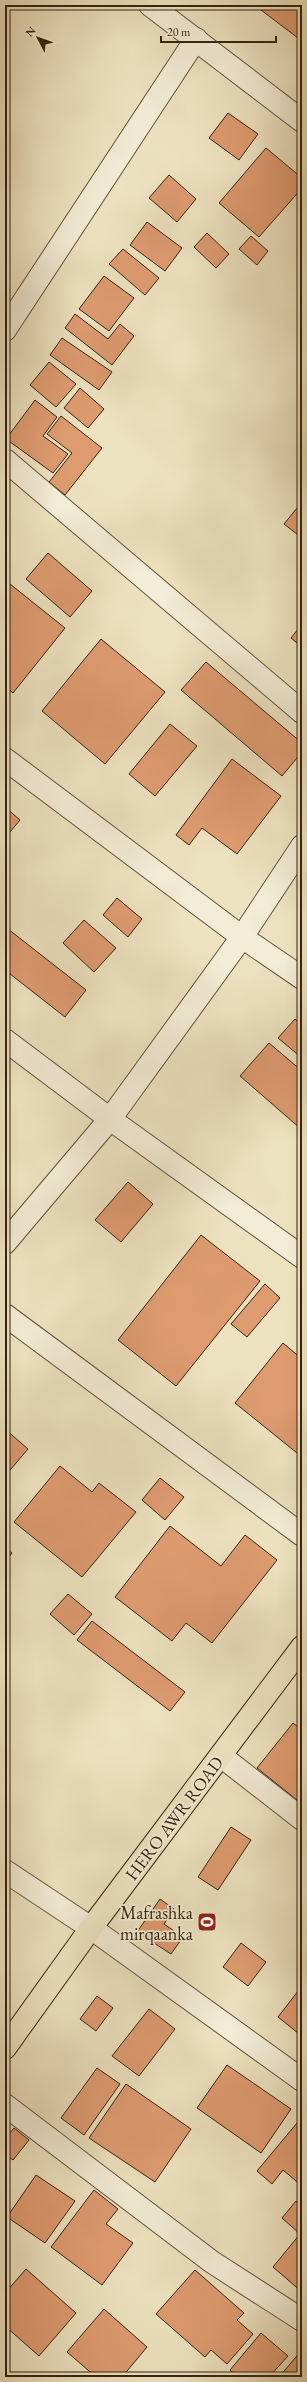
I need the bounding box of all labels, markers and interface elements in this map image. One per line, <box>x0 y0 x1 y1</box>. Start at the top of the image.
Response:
north arrow <box>18 18 58 58</box>
scale bar <box>161 18 276 44</box>
text: N <box>22 23 39 39</box>
text: 20 m <box>167 24 191 40</box>
street label: HERO AWR ROAD <box>120 1751 228 1885</box>
place label: Mafrashka mirqaanka <box>120 1901 194 1945</box>
sports icon: Mafrashka mirqaanka <box>196 1911 218 1933</box>

